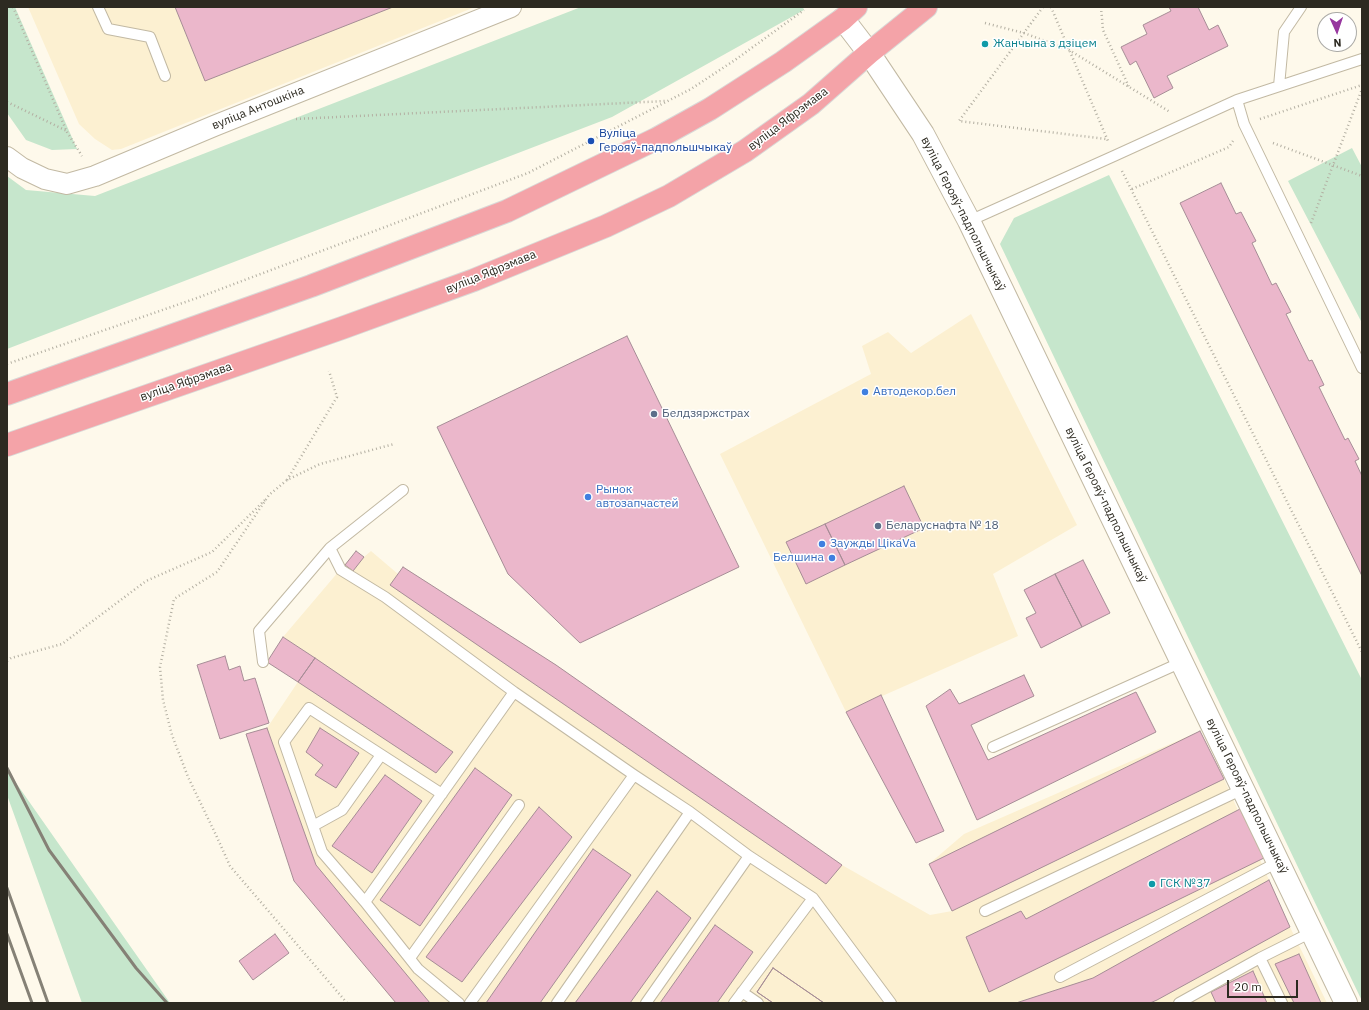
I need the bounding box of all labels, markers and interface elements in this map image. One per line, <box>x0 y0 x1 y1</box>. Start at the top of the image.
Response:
north arrow <box>1317 12 1357 52</box>
text: N <box>1333 36 1342 50</box>
place label: Жанчына з дзіцем <box>993 37 1097 51</box>
marker: Жанчына з дзіцем <box>980 39 990 49</box>
street label: вуліца Антошкіна <box>210 83 306 133</box>
street label: вуліца Яфрэмава <box>745 84 831 154</box>
place label: Вуліца Герояў-падпольшчыкаў <box>599 127 732 155</box>
street label: вуліца Герояў-падпольшчыкаў <box>918 134 1008 294</box>
marker: Вуліца Герояў-падпольшчыкаў <box>586 136 596 146</box>
street label: вуліца Яфрэмава <box>444 247 538 297</box>
street label: вуліца Яфрэмава <box>138 360 234 404</box>
place label: Автодекор.бел <box>873 385 956 399</box>
marker: Автодекор.бел <box>860 387 870 397</box>
place label: Белдзяржстрах <box>662 407 750 421</box>
marker: Белдзяржстрах <box>649 409 659 419</box>
street label: вуліца Герояў-падпольшчыкаў <box>1062 425 1150 585</box>
place label: Рынок автозапчастей <box>596 483 678 511</box>
marker: Рынок автозапчастей <box>583 492 593 502</box>
place label: Беларуснафта № 18 <box>886 519 999 533</box>
marker: Беларуснафта № 18 <box>873 521 883 531</box>
place label: Заужды ЦікаVа <box>830 537 916 551</box>
marker: Заужды ЦікаVа <box>817 539 827 549</box>
place label: Белшина <box>773 551 824 565</box>
marker: Белшина <box>827 553 837 563</box>
street label: вуліца Герояў-падпольшчыкаў <box>1203 716 1291 876</box>
place label: ГСК №37 <box>1160 877 1211 891</box>
marker: ГСК №37 <box>1147 879 1157 889</box>
scale bar <box>1229 972 1300 998</box>
text: 20 m <box>1234 979 1262 994</box>

